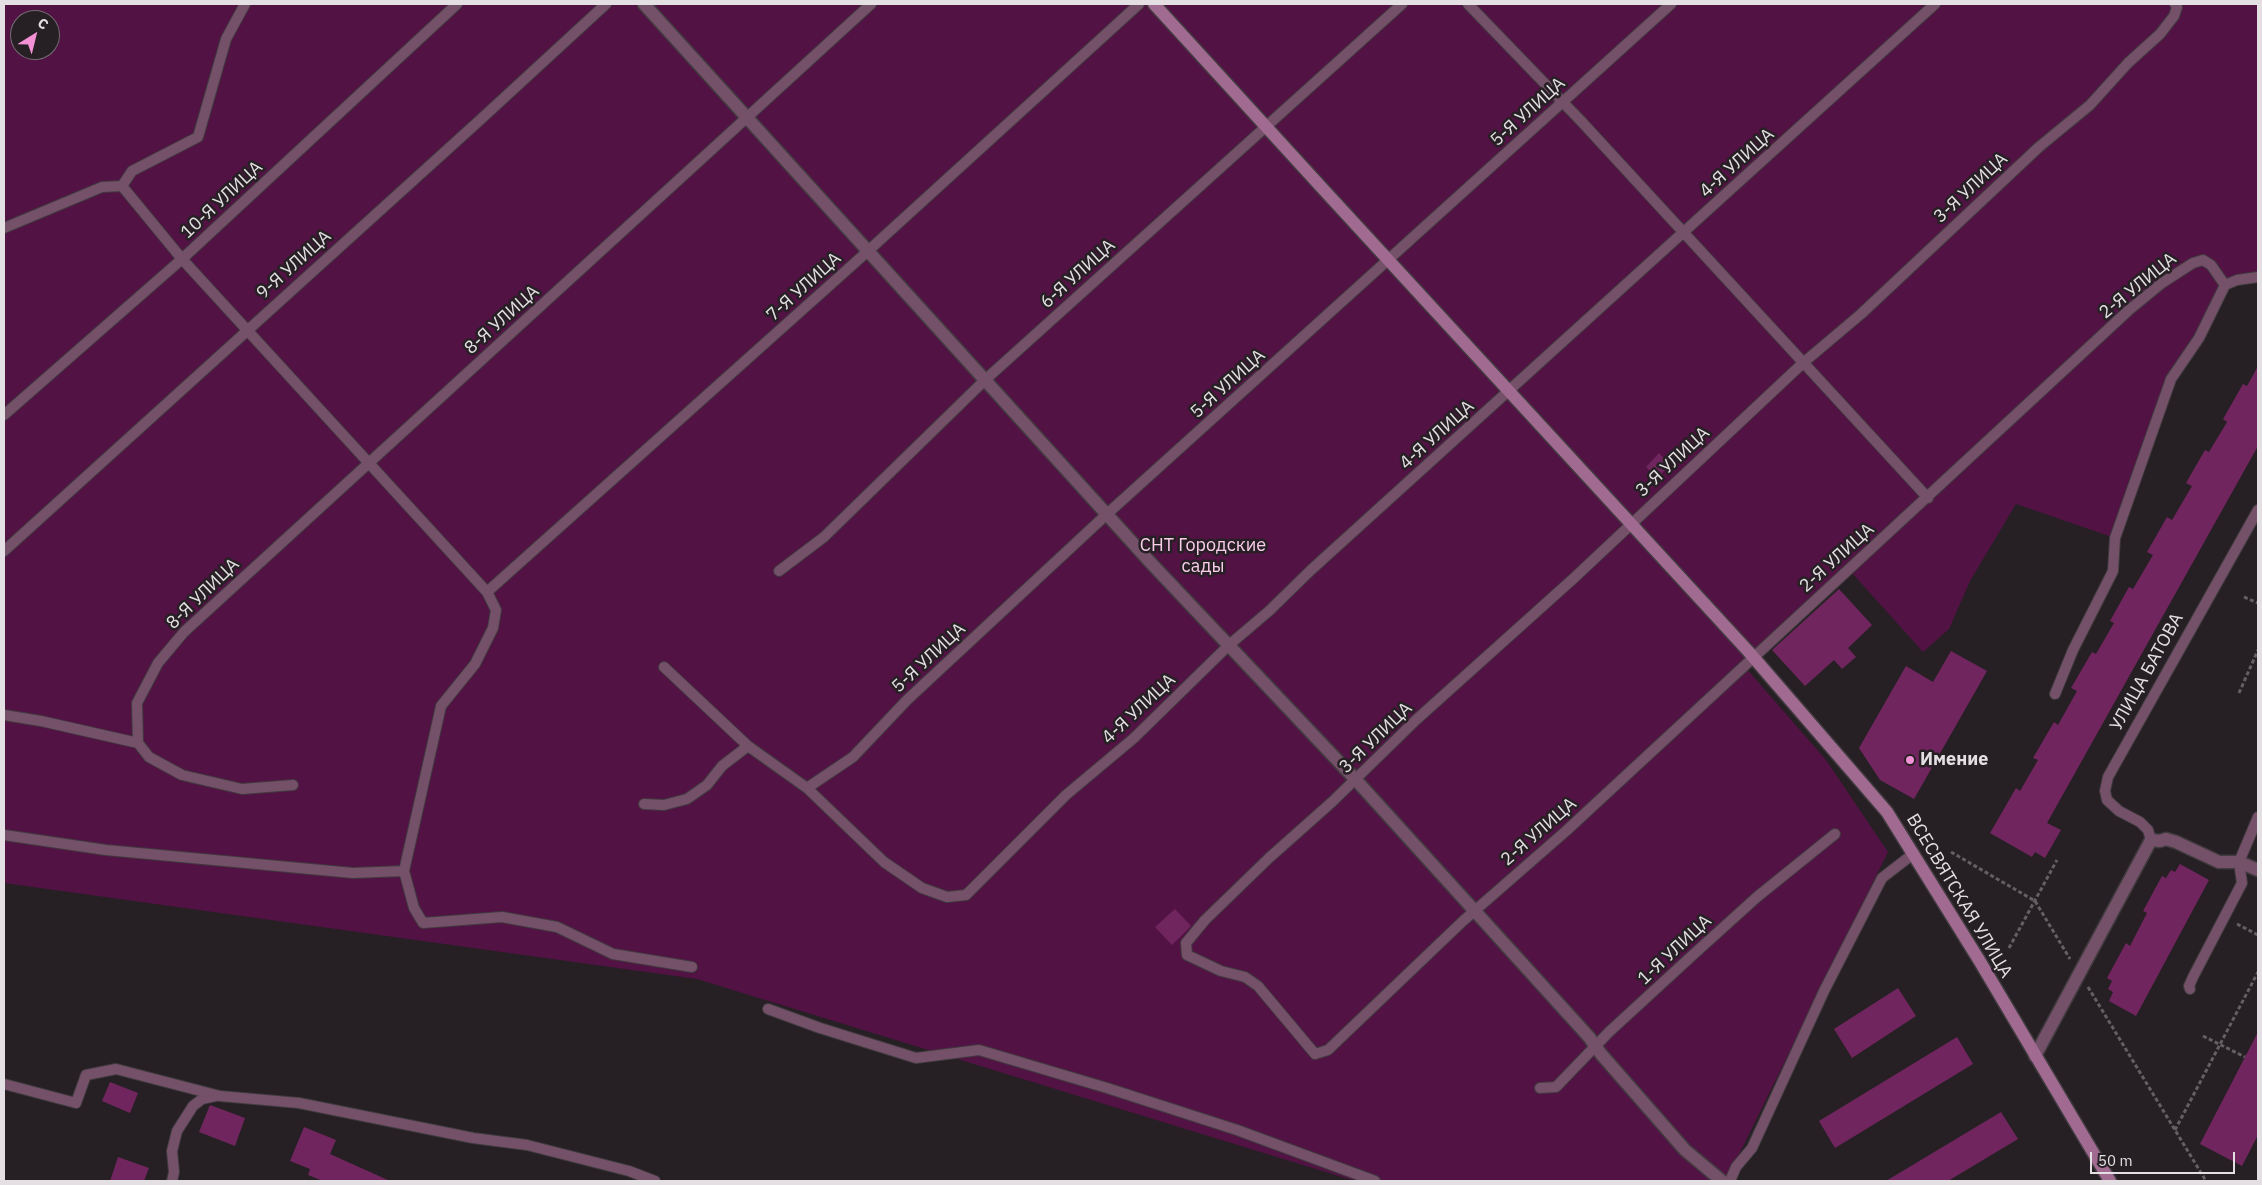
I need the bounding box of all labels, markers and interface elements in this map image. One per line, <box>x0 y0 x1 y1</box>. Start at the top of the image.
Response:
north arrow <box>10 10 60 60</box>
text: С <box>34 14 52 34</box>
street label: 5-Я УЛИЦА <box>1486 73 1570 151</box>
street label: 4-Я УЛИЦА <box>1695 124 1779 202</box>
street label: 3-Я УЛИЦА <box>1930 148 2012 228</box>
street label: 10-Я УЛИЦА <box>177 157 267 243</box>
street label: 9-Я УЛИЦА <box>252 226 336 304</box>
street label: 6-Я УЛИЦА <box>1036 235 1120 313</box>
street label: 7-Я УЛИЦА <box>762 248 846 326</box>
street label: 2-Я УЛИЦА <box>2095 248 2181 324</box>
street label: 8-Я УЛИЦА <box>460 281 544 359</box>
street label: 5-Я УЛИЦА <box>1186 345 1270 423</box>
street label: 4-Я УЛИЦА <box>1395 396 1479 474</box>
street label: 3-Я УЛИЦА <box>1632 422 1714 502</box>
street label: 2-Я УЛИЦА <box>1795 519 1879 597</box>
park label: СНТ Городские сады <box>1140 535 1266 578</box>
street label: 8-Я УЛИЦА <box>162 554 244 634</box>
street label: УЛИЦА БАТОВА <box>2106 609 2188 735</box>
street label: 5-Я УЛИЦА <box>888 618 970 698</box>
street label: 4-Я УЛИЦА <box>1098 669 1180 749</box>
street label: 3-Я УЛИЦА <box>1335 698 1417 778</box>
place label: Имение <box>1920 749 1988 771</box>
marker: Имение <box>1904 754 1916 766</box>
street label: 2-Я УЛИЦА <box>1497 793 1581 871</box>
street label: ВСЕСВЯТСКАЯ УЛИЦА <box>1901 810 2017 982</box>
street label: 1-Я УЛИЦА <box>1634 910 1716 990</box>
scale bar <box>2092 1142 2237 1174</box>
text: 50 m <box>2098 1151 2133 1170</box>

